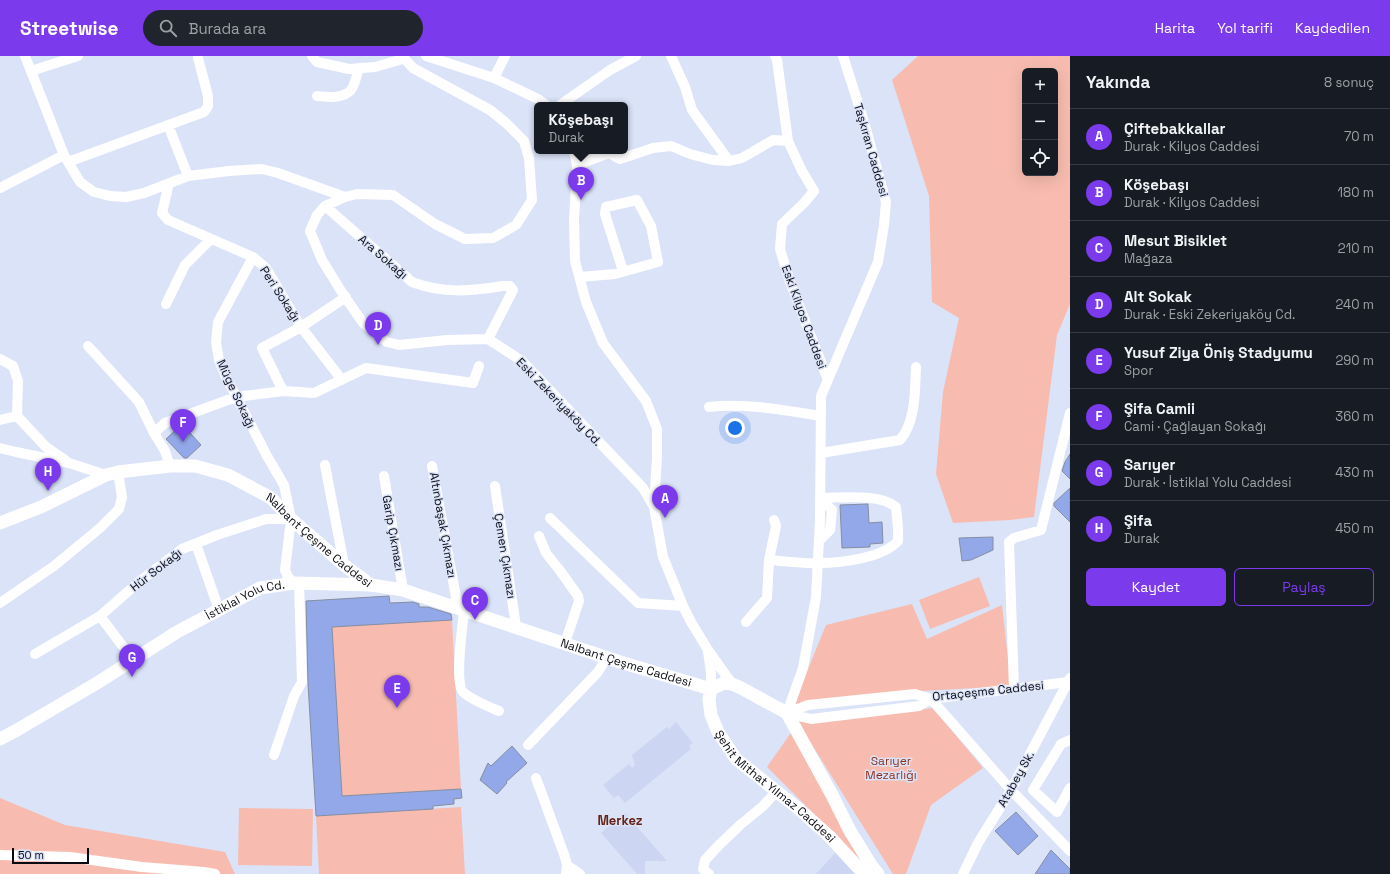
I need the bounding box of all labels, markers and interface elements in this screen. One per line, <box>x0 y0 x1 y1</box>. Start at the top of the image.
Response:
search box <box>143 10 423 46</box>
text: Streetwise <box>20 16 119 41</box>
icon: search <box>157 17 179 39</box>
text: Burada ara <box>189 19 266 38</box>
text: Harita <box>1155 19 1195 37</box>
text: Yol tarifi <box>1217 19 1273 37</box>
text: Kaydedilen <box>1295 19 1370 37</box>
map controls <box>1022 68 1058 176</box>
button: + <box>1022 68 1058 104</box>
text: Yakında <box>1086 71 1150 93</box>
text: 8 sonuç <box>1324 74 1374 91</box>
street label: Taşkıran Caddesi <box>850 101 892 199</box>
popup <box>534 102 628 154</box>
button: − <box>1022 104 1058 140</box>
text: Köşebaşı <box>549 110 613 129</box>
text: Çiftebakkallar <box>1124 119 1226 138</box>
text: A <box>1095 128 1103 145</box>
text: 70 m <box>1344 128 1374 145</box>
text: Durak <box>549 129 584 146</box>
text: Durak · Kilyos Caddesi <box>1124 138 1259 155</box>
button: locate <box>1022 140 1058 176</box>
pin: B <box>568 167 594 200</box>
text: Köşebaşı <box>1124 175 1189 194</box>
text: B <box>1095 184 1103 201</box>
text: 180 m <box>1338 184 1374 201</box>
text: Durak · Kilyos Caddesi <box>1124 194 1259 211</box>
street label: Ara Sokağı <box>355 231 411 283</box>
text: Mesut Bisiklet <box>1124 231 1227 250</box>
text: C <box>1095 240 1103 257</box>
text: 210 m <box>1338 240 1374 257</box>
text: Mağaza <box>1124 250 1173 267</box>
street label: Peri Sokağı <box>256 263 304 325</box>
street label: Eski Kilyos Caddesi <box>778 263 830 371</box>
text: Alt Sokak <box>1124 287 1192 306</box>
text: D <box>1095 296 1103 313</box>
text: 240 m <box>1336 296 1374 313</box>
text: Durak · Eski Zekeriyaköy Cd. <box>1124 306 1295 323</box>
pin: D <box>365 312 391 345</box>
text: Yusuf Ziya Öniş Stadyumu <box>1124 343 1313 362</box>
text: E <box>1095 352 1103 369</box>
text: 290 m <box>1335 352 1374 369</box>
street label: Eski Zekeriyaköy Cd. <box>513 354 605 450</box>
street label: Müge Sokağı <box>213 357 259 431</box>
text: Spor <box>1124 362 1153 379</box>
text: Şifa Camii <box>1124 399 1195 418</box>
text: F <box>1096 408 1102 425</box>
text: 360 m <box>1335 408 1374 425</box>
pin: F <box>170 409 196 442</box>
your location <box>725 418 745 438</box>
text: Cami · Çağlayan Sokağı <box>1124 418 1266 435</box>
text: Sarıyer <box>1124 455 1176 474</box>
pin: H <box>35 458 61 491</box>
text: G <box>1095 464 1103 481</box>
text: 430 m <box>1335 464 1374 481</box>
street label: Altınbaşak Çıkmazı <box>426 471 460 579</box>
text: Durak · İstiklal Yolu Caddesi <box>1124 474 1291 491</box>
pin: A <box>652 485 678 518</box>
street label: Nalbant Çeşme Caddesi <box>263 489 375 591</box>
street label: Garip Çıkmazı <box>378 494 408 572</box>
text: Şifa <box>1124 511 1152 530</box>
street label: Çemen Çıkmazı <box>490 512 520 600</box>
text: H <box>1095 520 1103 537</box>
text: 450 m <box>1335 520 1374 537</box>
text: Durak <box>1124 530 1160 547</box>
street label: Hür Sokağı <box>127 545 185 595</box>
button: Kaydet <box>1086 568 1226 606</box>
button: Paylaş <box>1234 568 1374 606</box>
street label: İstiklal Yolu Cd. <box>203 576 286 623</box>
pin: C <box>462 587 488 620</box>
street label: Nalbant Çeşme Caddesi <box>559 635 693 691</box>
pin: G <box>119 644 145 677</box>
pin: E <box>384 675 410 708</box>
street label: Ortaçeşme Caddesi <box>931 677 1045 705</box>
street label: Şehit Mithat Yılmaz Caddesi <box>711 727 839 846</box>
street label: Atabey Sk. <box>994 748 1038 810</box>
park label: Sarıyer Mezarlığı <box>865 753 917 783</box>
district label: Merkez <box>597 812 643 829</box>
scale bar <box>12 846 89 865</box>
text: 50 m <box>18 848 44 862</box>

